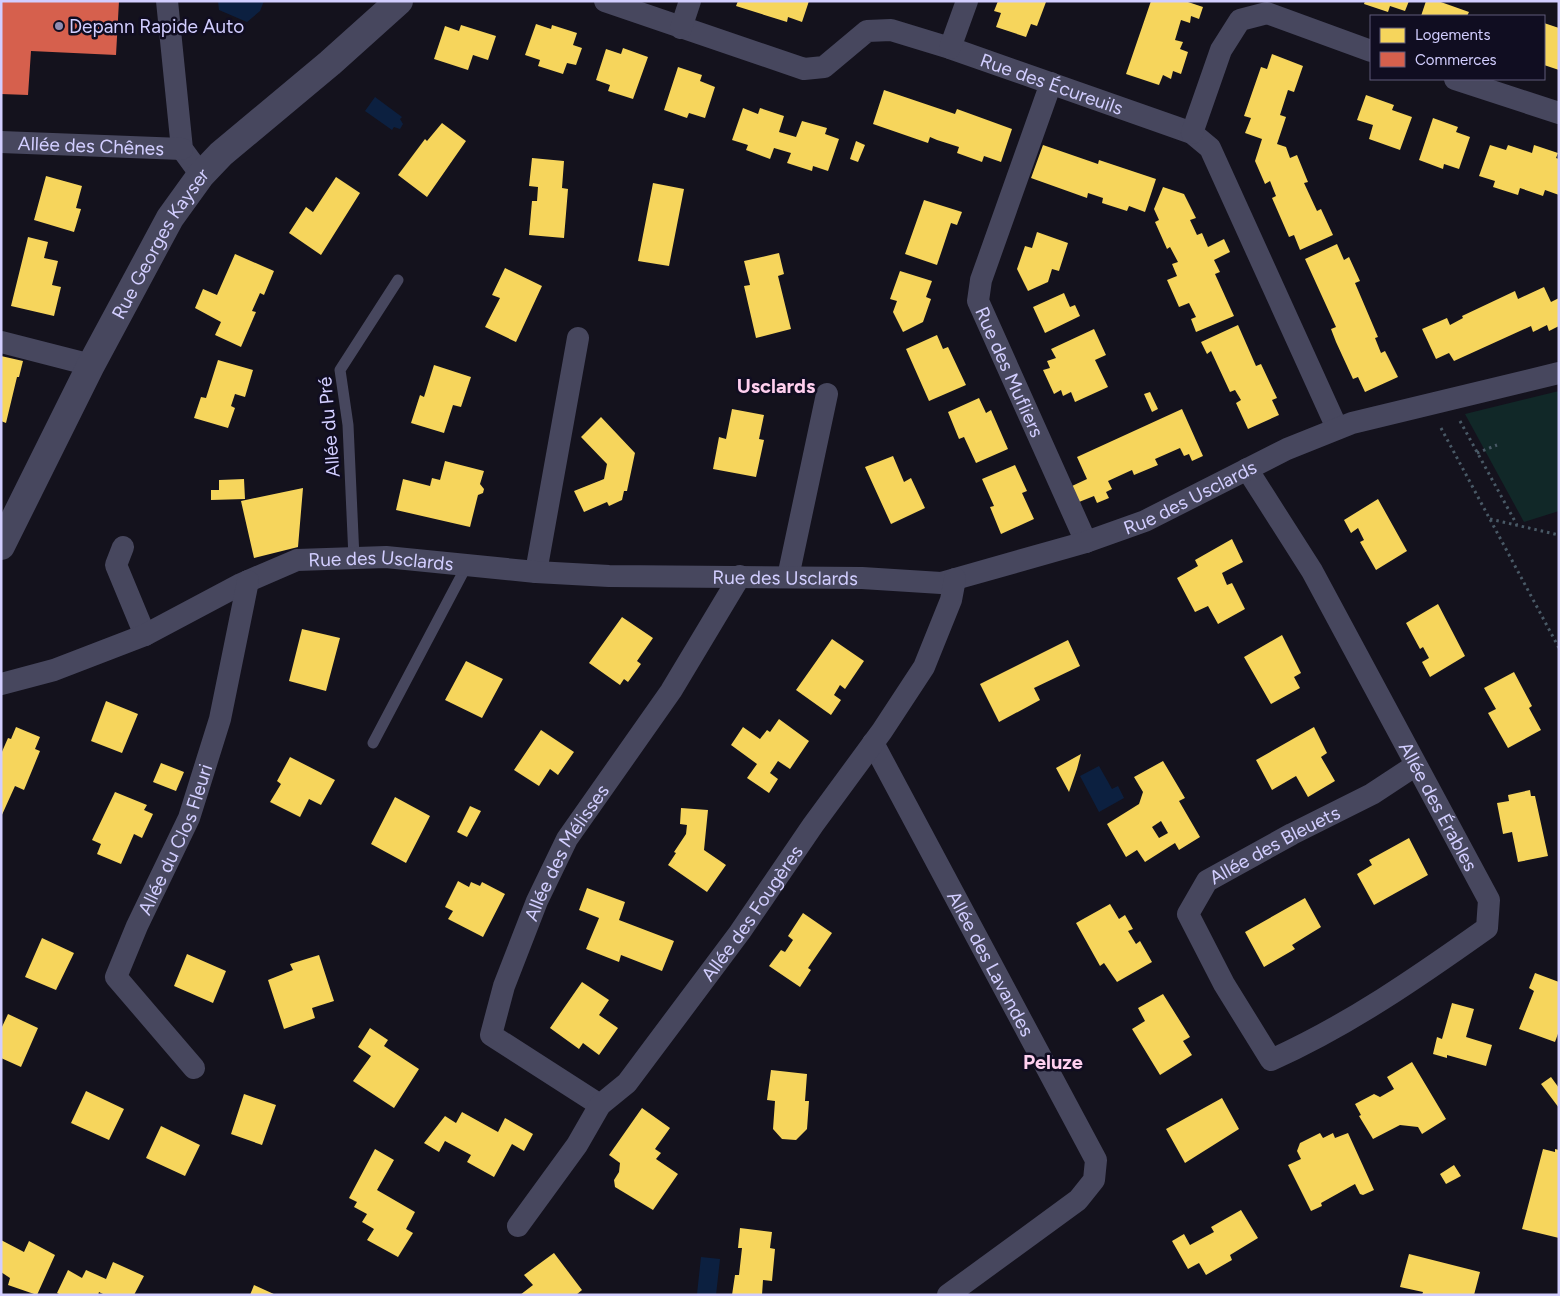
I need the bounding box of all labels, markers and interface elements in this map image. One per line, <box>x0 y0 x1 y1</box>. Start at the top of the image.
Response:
place label: Depann Rapide Auto <box>69 15 244 38</box>
legend <box>1370 15 1545 80</box>
marker: Depann Rapide Auto <box>53 20 65 32</box>
text: Logements <box>1415 26 1490 44</box>
street label: Rue des Écureuils <box>977 48 1126 119</box>
text: Commerces <box>1415 51 1497 69</box>
street label: Allée des Chênes <box>17 131 165 160</box>
street label: Rue Georges Kayser <box>106 162 214 323</box>
street label: Rue des Mufliers <box>971 303 1049 441</box>
district label: Usclards <box>737 374 815 398</box>
street label: Allée du Pré <box>313 376 345 478</box>
street label: Rue des Usclards <box>1120 455 1260 539</box>
street label: Rue des Usclards <box>308 545 455 575</box>
street label: Rue des Usclards <box>712 565 858 589</box>
street label: Allée des Érables <box>1394 737 1483 875</box>
street label: Allée du Clos Fleuri <box>133 761 217 918</box>
street label: Allée des Mélisses <box>519 779 614 924</box>
street label: Allée des Bleuets <box>1205 800 1344 889</box>
street label: Allée des Fougères <box>696 841 807 986</box>
street label: Allée des Lavandes <box>943 887 1039 1040</box>
district label: Peluze <box>1023 1050 1083 1074</box>

